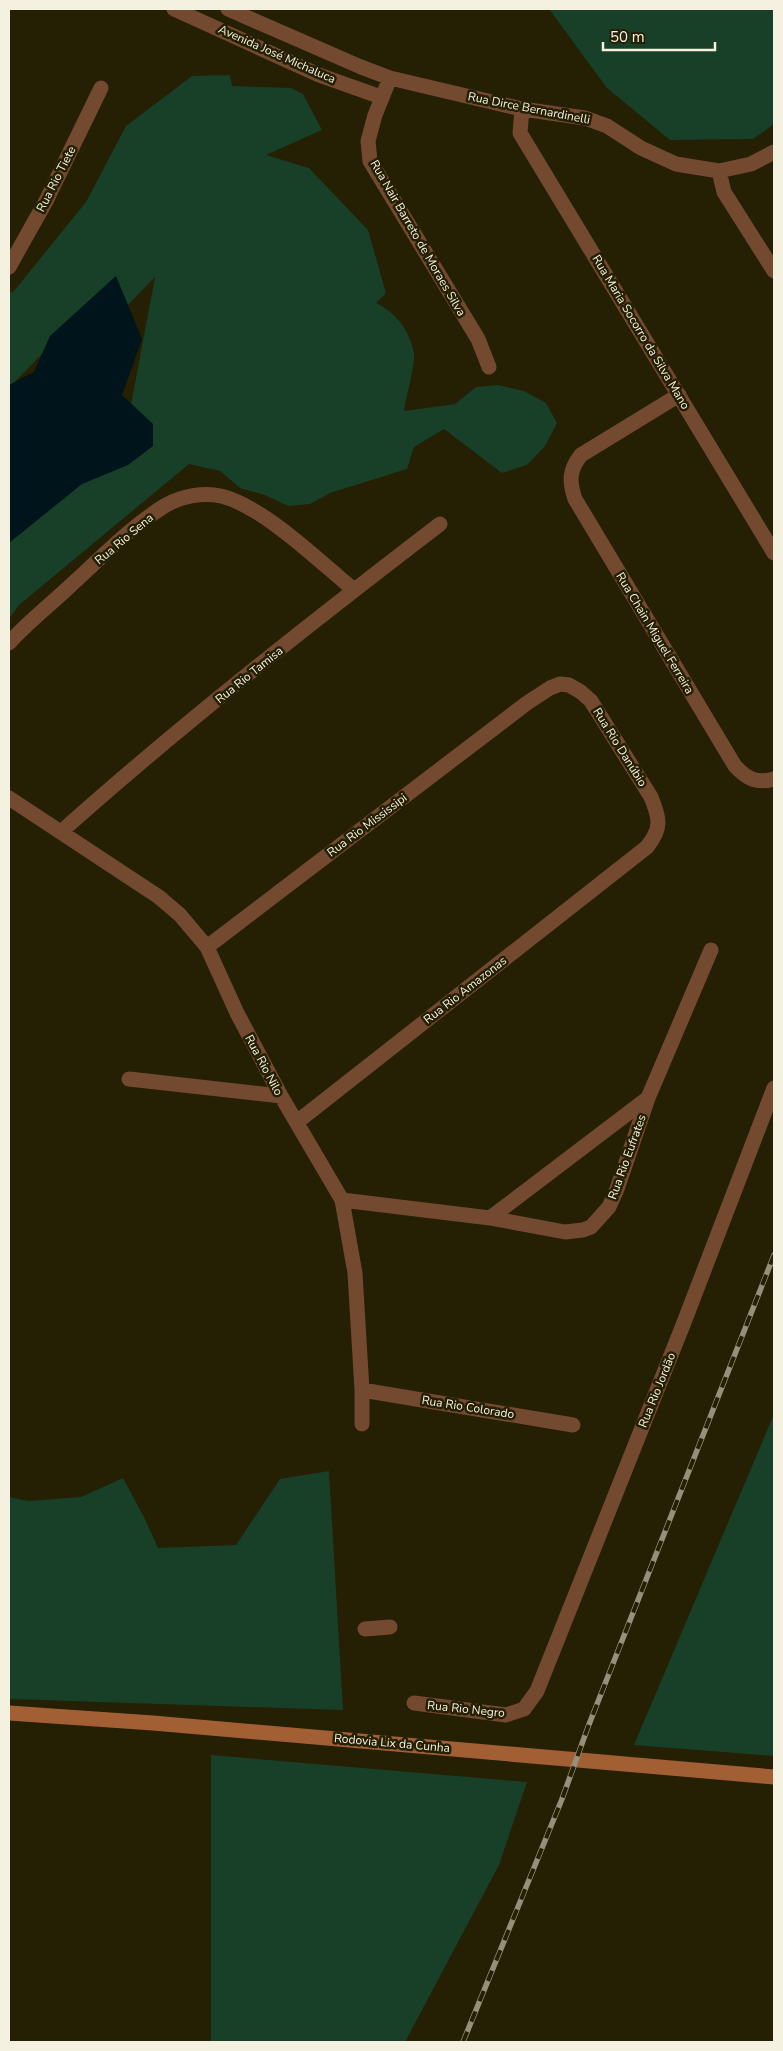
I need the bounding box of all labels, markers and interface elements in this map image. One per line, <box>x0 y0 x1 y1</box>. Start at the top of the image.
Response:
scale bar <box>603 20 716 52</box>
street label: Avenida José Michaluca <box>216 21 338 87</box>
text: 50 m <box>610 27 645 47</box>
street label: Rua Dirce Bernardinelli <box>467 88 591 128</box>
street label: Rua Rio Tiete <box>33 143 79 215</box>
street label: Rua Nair Barreto de Moraes Silva <box>367 157 469 319</box>
street label: Rua Maria Socorro da Silva Mano <box>588 252 694 412</box>
street label: Rua Rio Sena <box>91 510 157 568</box>
street label: Rua Chain Miguel Ferreira <box>612 569 698 697</box>
street label: Rua Rio Tamisa <box>212 643 286 707</box>
street label: Rua Rio Danúbio <box>589 705 651 790</box>
street label: Rua Rio Mississipi <box>324 790 410 860</box>
street label: Rua Rio Amazonas <box>420 952 510 1027</box>
street label: Rua Rio Nilo <box>241 1032 287 1098</box>
street label: Rua Rio Eufrates <box>604 1112 650 1202</box>
street label: Rua Rio Jordão <box>635 1350 679 1430</box>
street label: Rua Rio Colorado <box>421 1392 516 1422</box>
street label: Rua Rio Negro <box>426 1697 506 1721</box>
street label: Rodovia Lix da Cunha <box>333 1730 451 1756</box>

